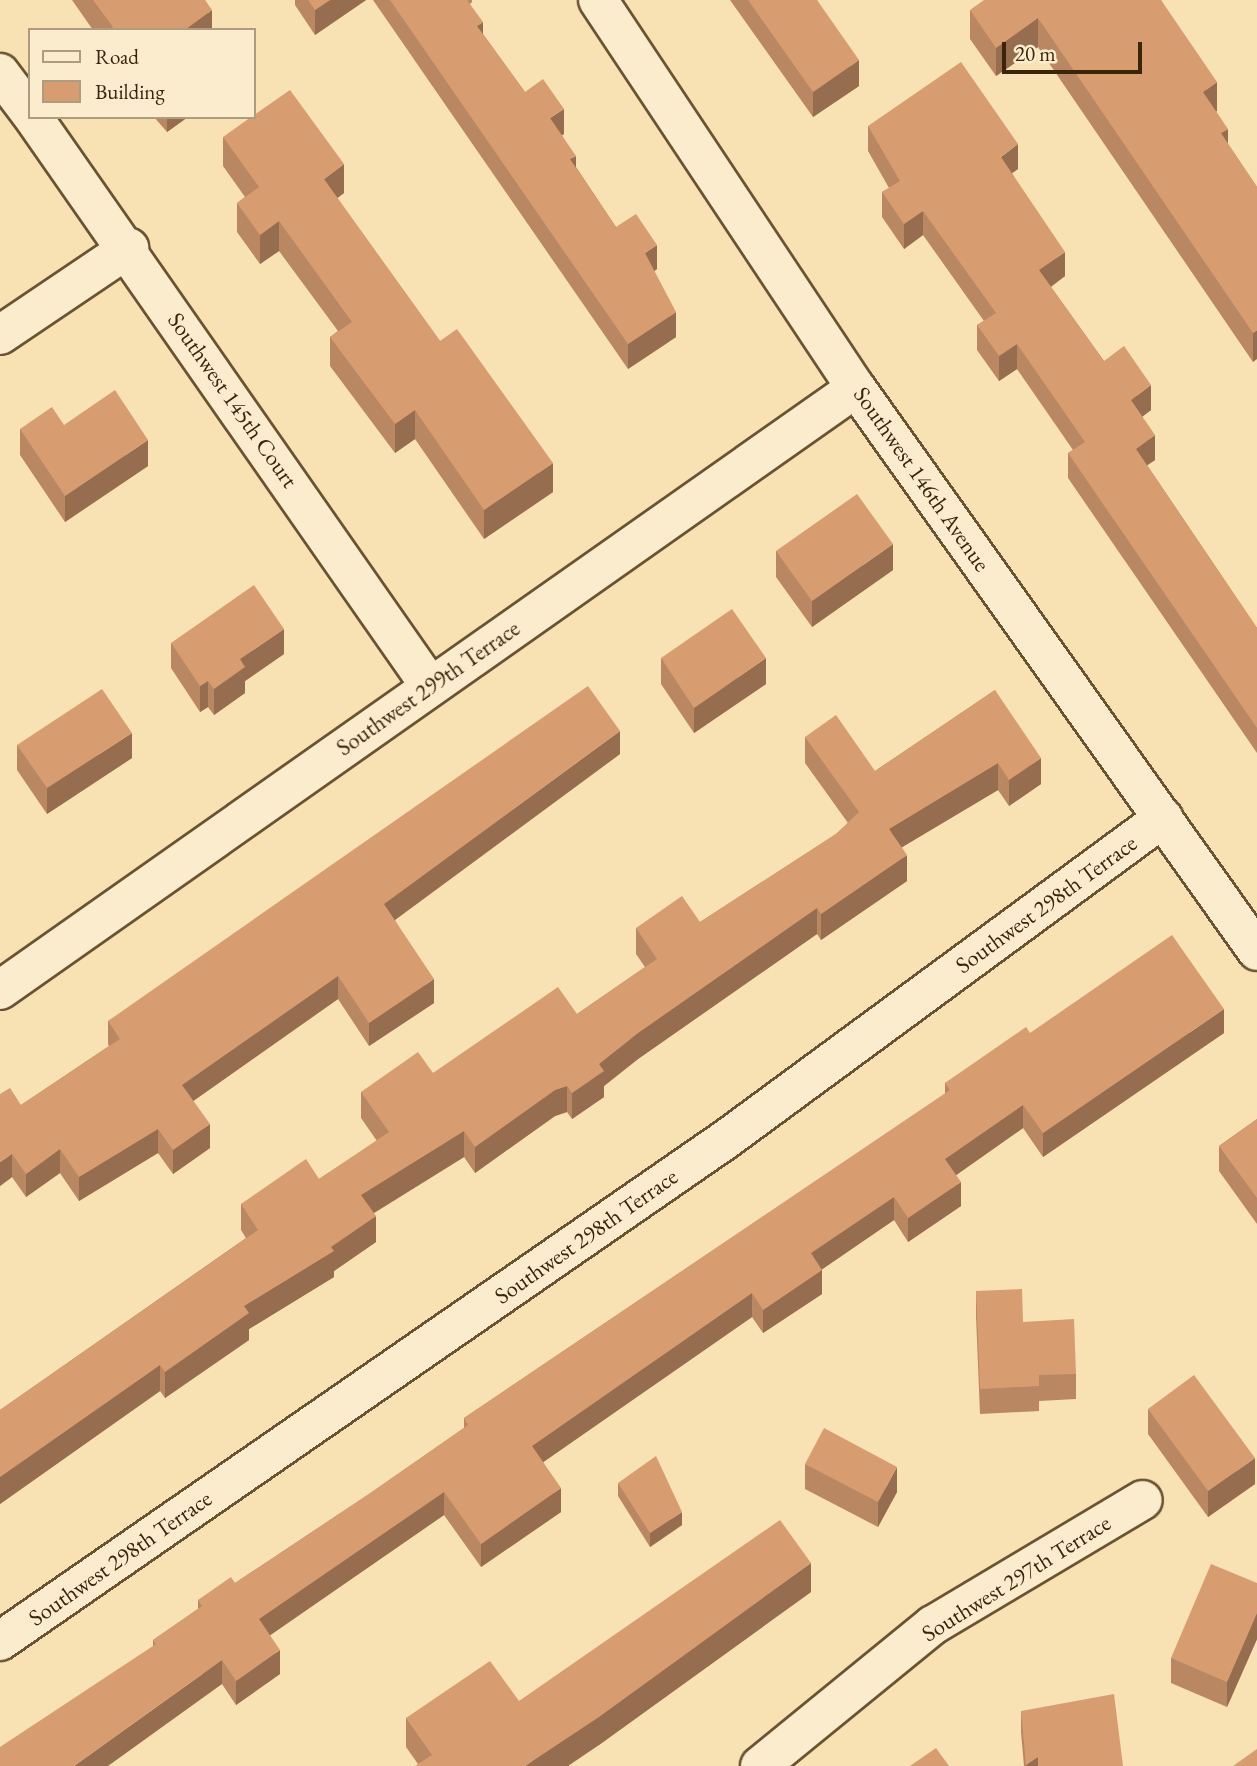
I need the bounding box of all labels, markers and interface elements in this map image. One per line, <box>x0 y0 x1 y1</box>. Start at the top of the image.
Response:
legend <box>28 28 256 119</box>
scale bar <box>1005 28 1145 72</box>
text: 20 m <box>1015 40 1056 67</box>
text: Road <box>95 43 139 70</box>
text: Building <box>95 78 165 105</box>
street label: Southwest 145th Court <box>162 307 304 493</box>
street label: Southwest 146th Avenue <box>848 381 996 577</box>
street label: Southwest 299th Terrace <box>331 614 525 762</box>
street label: Southwest 298th Terrace <box>950 829 1142 979</box>
street label: Southwest 298th Terrace <box>489 1162 683 1310</box>
street label: Southwest 298th Terrace <box>23 1484 217 1632</box>
street label: Southwest 297th Terrace <box>917 1509 1115 1647</box>

